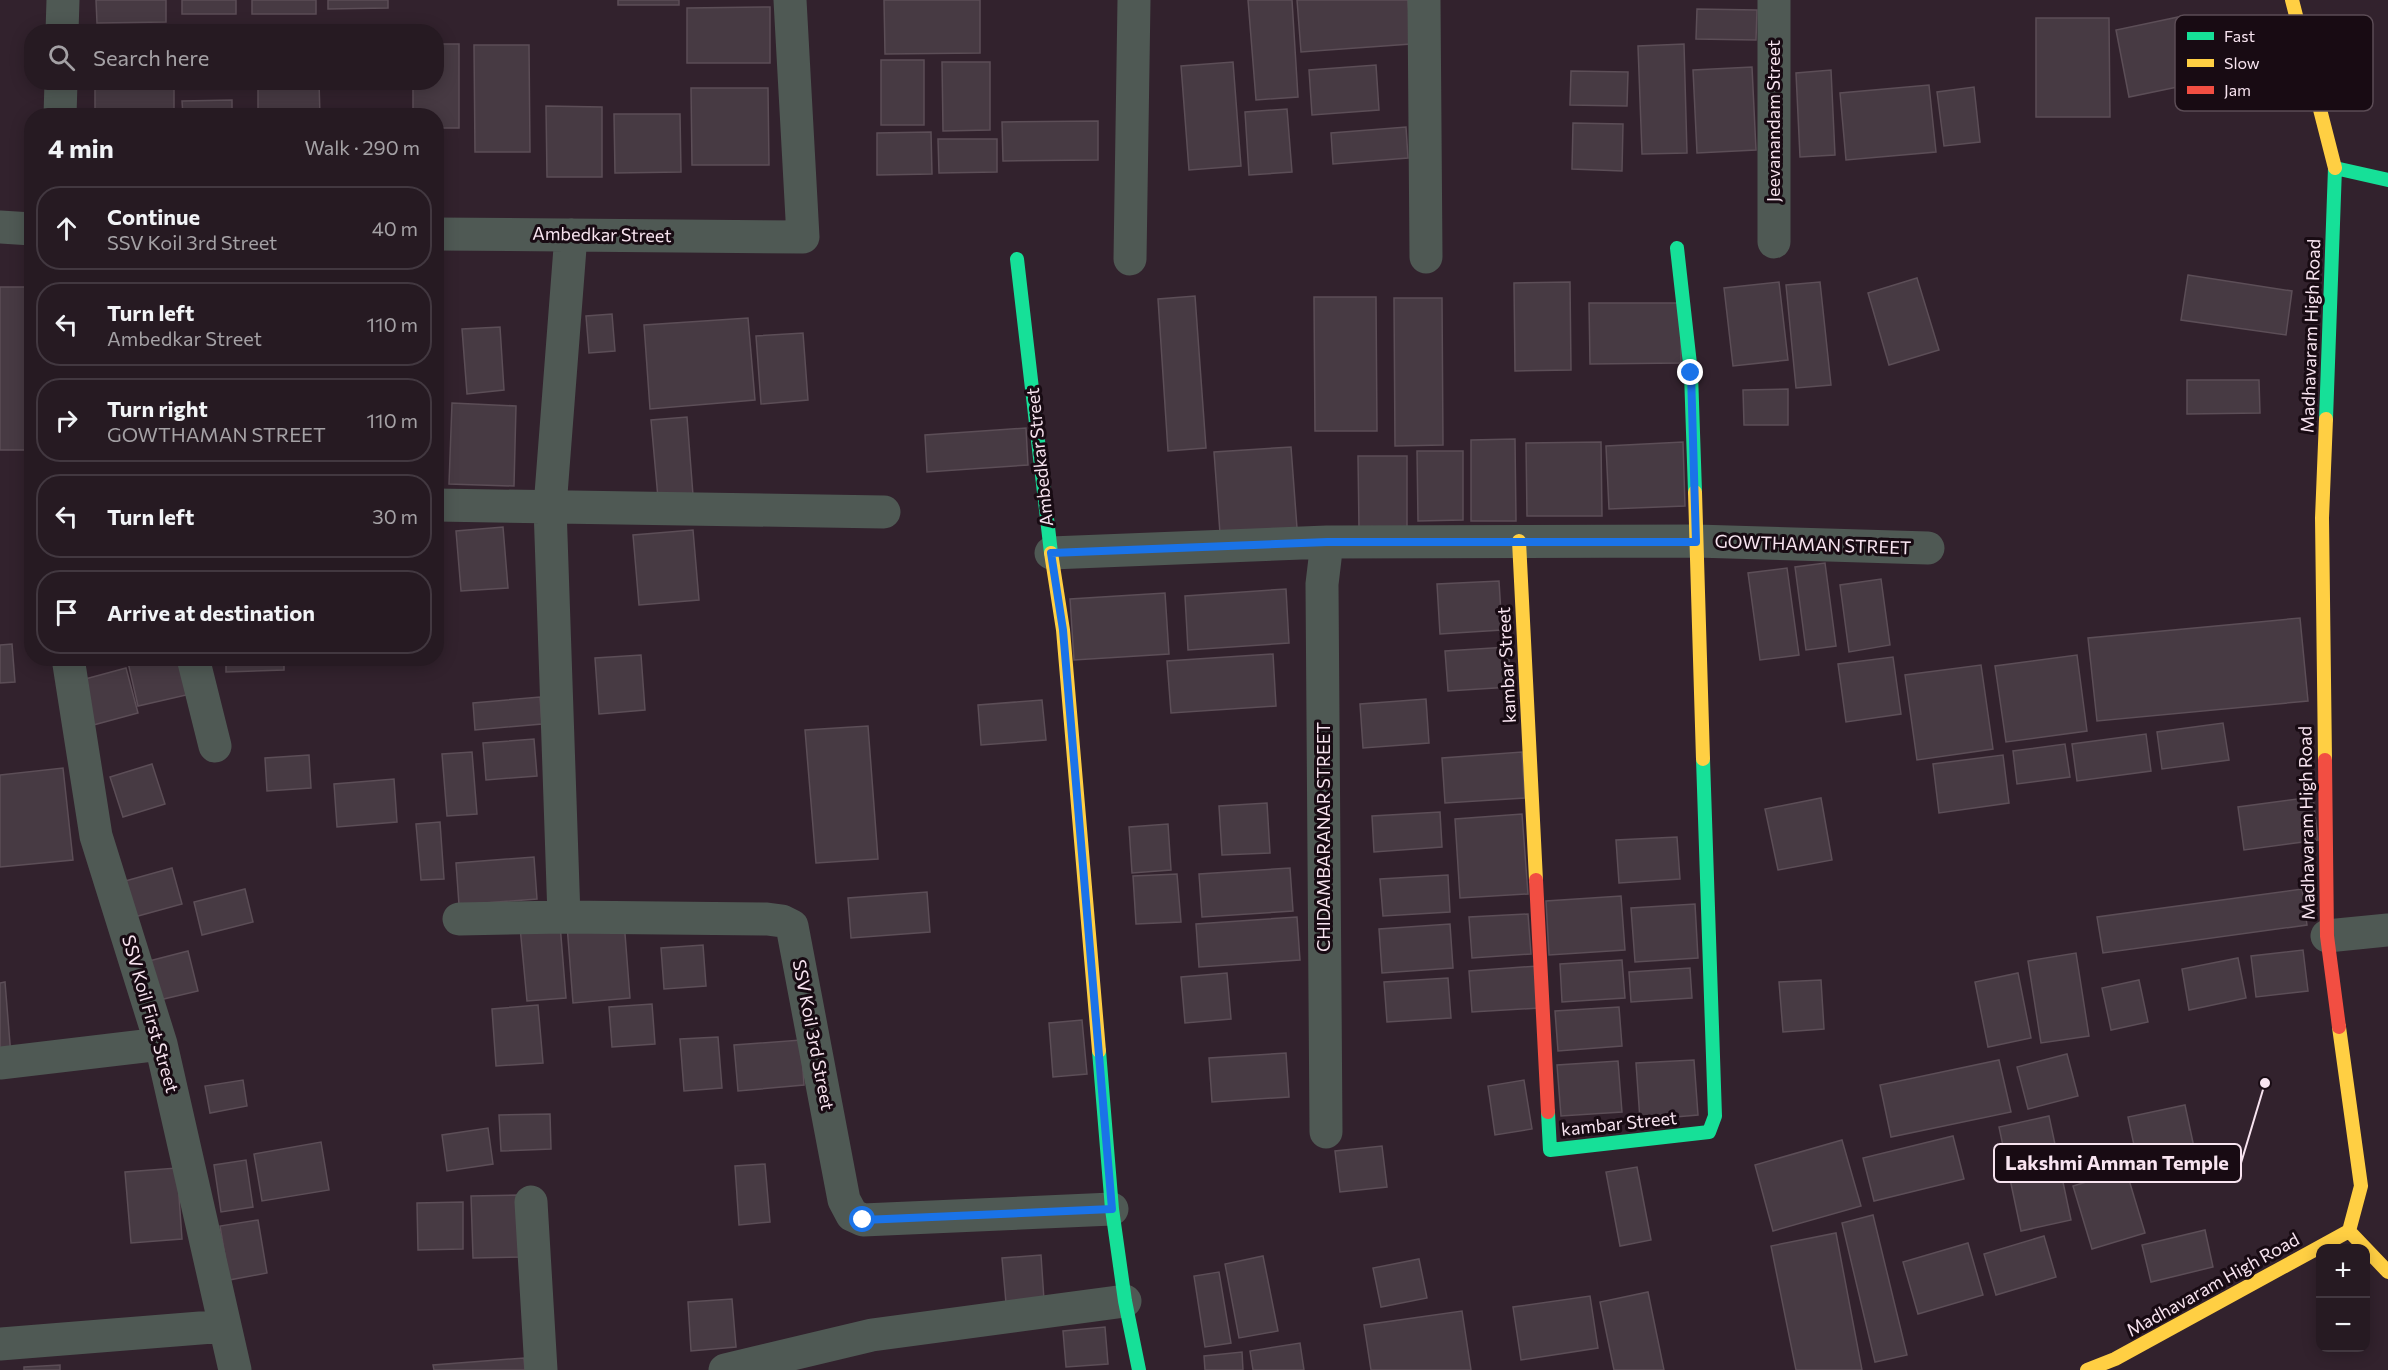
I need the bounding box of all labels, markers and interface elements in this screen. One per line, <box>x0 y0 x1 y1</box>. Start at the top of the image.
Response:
legend <box>2175 15 2373 111</box>
search box <box>24 24 444 90</box>
text: Fast <box>2224 26 2255 45</box>
street label: Jeevanandam Street <box>1762 40 1784 202</box>
icon: search <box>45 41 78 74</box>
text: Search here <box>93 44 209 71</box>
text: Slow <box>2224 53 2260 72</box>
text: Jam <box>2224 80 2251 99</box>
text: 4 min <box>48 132 114 163</box>
text: Walk · 290 m <box>304 135 420 159</box>
text: Continue <box>107 203 200 230</box>
icon: ahead <box>50 212 83 245</box>
text: 40 m <box>372 216 418 240</box>
street label: Ambedkar Street <box>532 222 672 246</box>
text: SSV Koil 3rd Street <box>107 230 277 254</box>
street label: Madhavaram High Road <box>2296 239 2324 433</box>
text: Turn left <box>107 299 194 326</box>
icon: left <box>50 308 83 341</box>
text: 110 m <box>367 312 418 336</box>
text: Ambedkar Street <box>107 326 262 350</box>
route end <box>1677 359 1703 385</box>
street label: Ambedkar Street <box>1021 387 1057 528</box>
text: Turn right <box>107 395 208 422</box>
icon: right <box>50 404 83 437</box>
text: 110 m <box>367 408 418 432</box>
text: GOWTHAMAN STREET <box>107 422 326 446</box>
icon: left <box>50 500 83 533</box>
text: Turn left <box>107 503 194 530</box>
text: 30 m <box>372 504 418 528</box>
street label: GOWTHAMAN STREET <box>1714 530 1912 558</box>
icon: arrive <box>50 596 83 629</box>
text: Arrive at destination <box>107 599 315 626</box>
street label: kambar Street <box>1492 606 1520 724</box>
street label: CHIDAMBARANAR STREET <box>1312 722 1334 952</box>
street label: Madhavaram High Road <box>2293 726 2319 920</box>
street label: SSV Koil First Street <box>118 932 184 1095</box>
street label: SSV Koil 3rd Street <box>789 957 839 1112</box>
street label: kambar Street <box>1560 1106 1678 1140</box>
callout: Lakshmi Amman Temple <box>1994 1144 2241 1182</box>
text: Lakshmi Amman Temple <box>2005 1150 2229 1174</box>
route start <box>849 1206 875 1232</box>
street label: Madhavaram High Road <box>2122 1227 2303 1341</box>
map controls <box>2316 1244 2370 1352</box>
button: + <box>2316 1244 2370 1298</box>
button: − <box>2316 1298 2370 1352</box>

